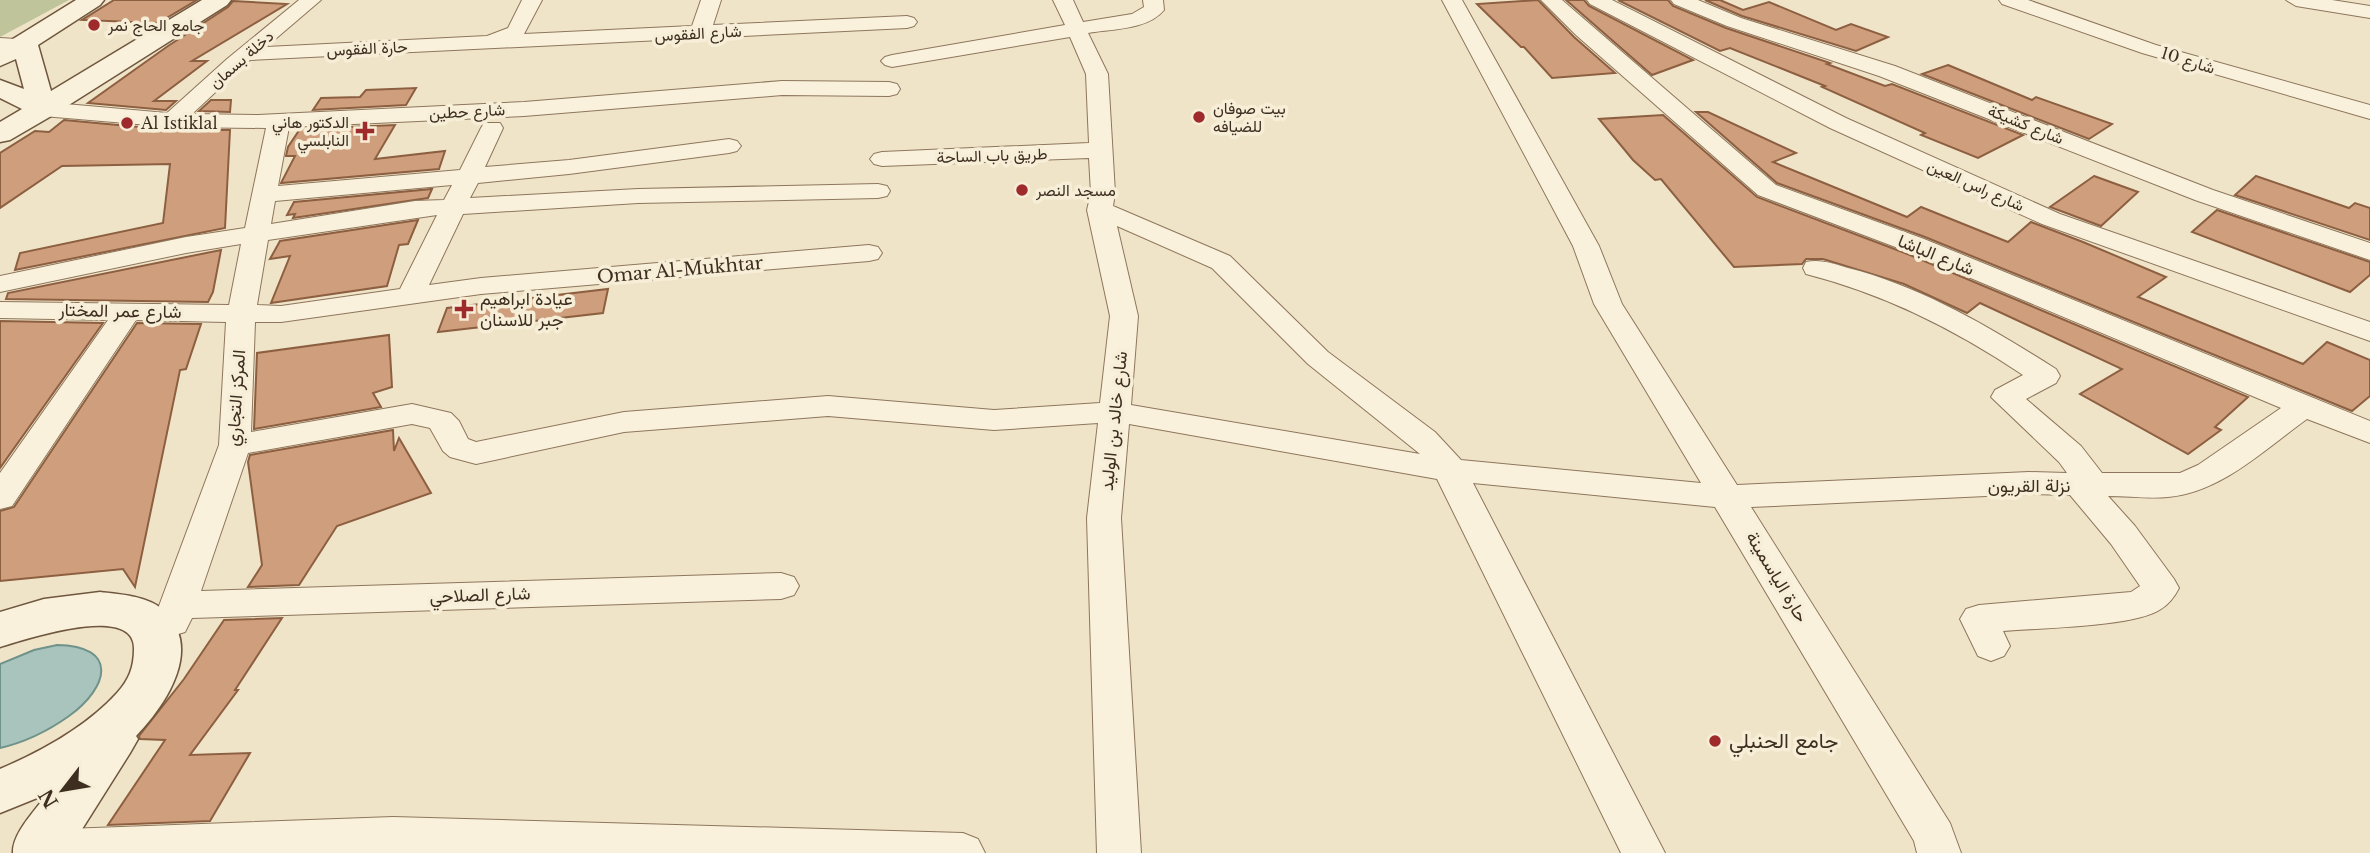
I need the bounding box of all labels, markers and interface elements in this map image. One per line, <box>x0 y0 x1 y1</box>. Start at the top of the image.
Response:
place label: جامع الحاج نمر <box>107 15 205 37</box>
marker: جامع الحاج نمر <box>86 17 102 33</box>
street label: شارع الفقوس <box>654 21 742 47</box>
street label: دخلة بسمان <box>205 26 277 92</box>
street label: حارة الفقوس <box>326 36 409 61</box>
street label: شارع 10 <box>2158 42 2217 80</box>
place label: بيت صوفان للضيافه <box>1213 98 1286 136</box>
street label: شارع حطين <box>428 99 506 125</box>
street label: شارع كشيكة <box>1985 100 2067 150</box>
marker: بيت صوفان للضيافه <box>1191 109 1207 125</box>
place label: الدكتور هاني النابلسي <box>272 112 349 154</box>
place label: Al Istiklal <box>140 113 218 133</box>
marker: Al Istiklal <box>119 115 135 131</box>
marker: الدكتور هاني النابلسي <box>355 121 375 141</box>
street label: طريق باب الساحة <box>936 143 1048 168</box>
street label: شارع راس العين <box>1924 155 2027 217</box>
place label: مسجد النصر <box>1035 180 1116 201</box>
marker: مسجد النصر <box>1014 182 1030 198</box>
street label: شارع الباشا <box>1894 230 1977 281</box>
street label: Omar Al-Mukhtar <box>596 252 765 288</box>
place label: عيادة ابراهيم جبر للاسنان <box>480 288 573 331</box>
street label: شارع عمر المختار <box>57 299 182 324</box>
marker: عيادة ابراهيم جبر للاسنان <box>454 299 474 319</box>
street label: المركز التجاري <box>222 349 254 447</box>
street label: شارع خالد بن الوليد <box>1096 350 1133 492</box>
street label: نزلة القريون <box>1988 475 2070 497</box>
street label: حارة الياسمينة <box>1741 528 1813 626</box>
street label: شارع الصلاحي <box>429 582 531 612</box>
place label: جامع الحنبلي <box>1729 728 1838 758</box>
marker: جامع الحنبلي <box>1707 733 1723 749</box>
north arrow <box>28 755 98 825</box>
text: N <box>34 785 63 812</box>

